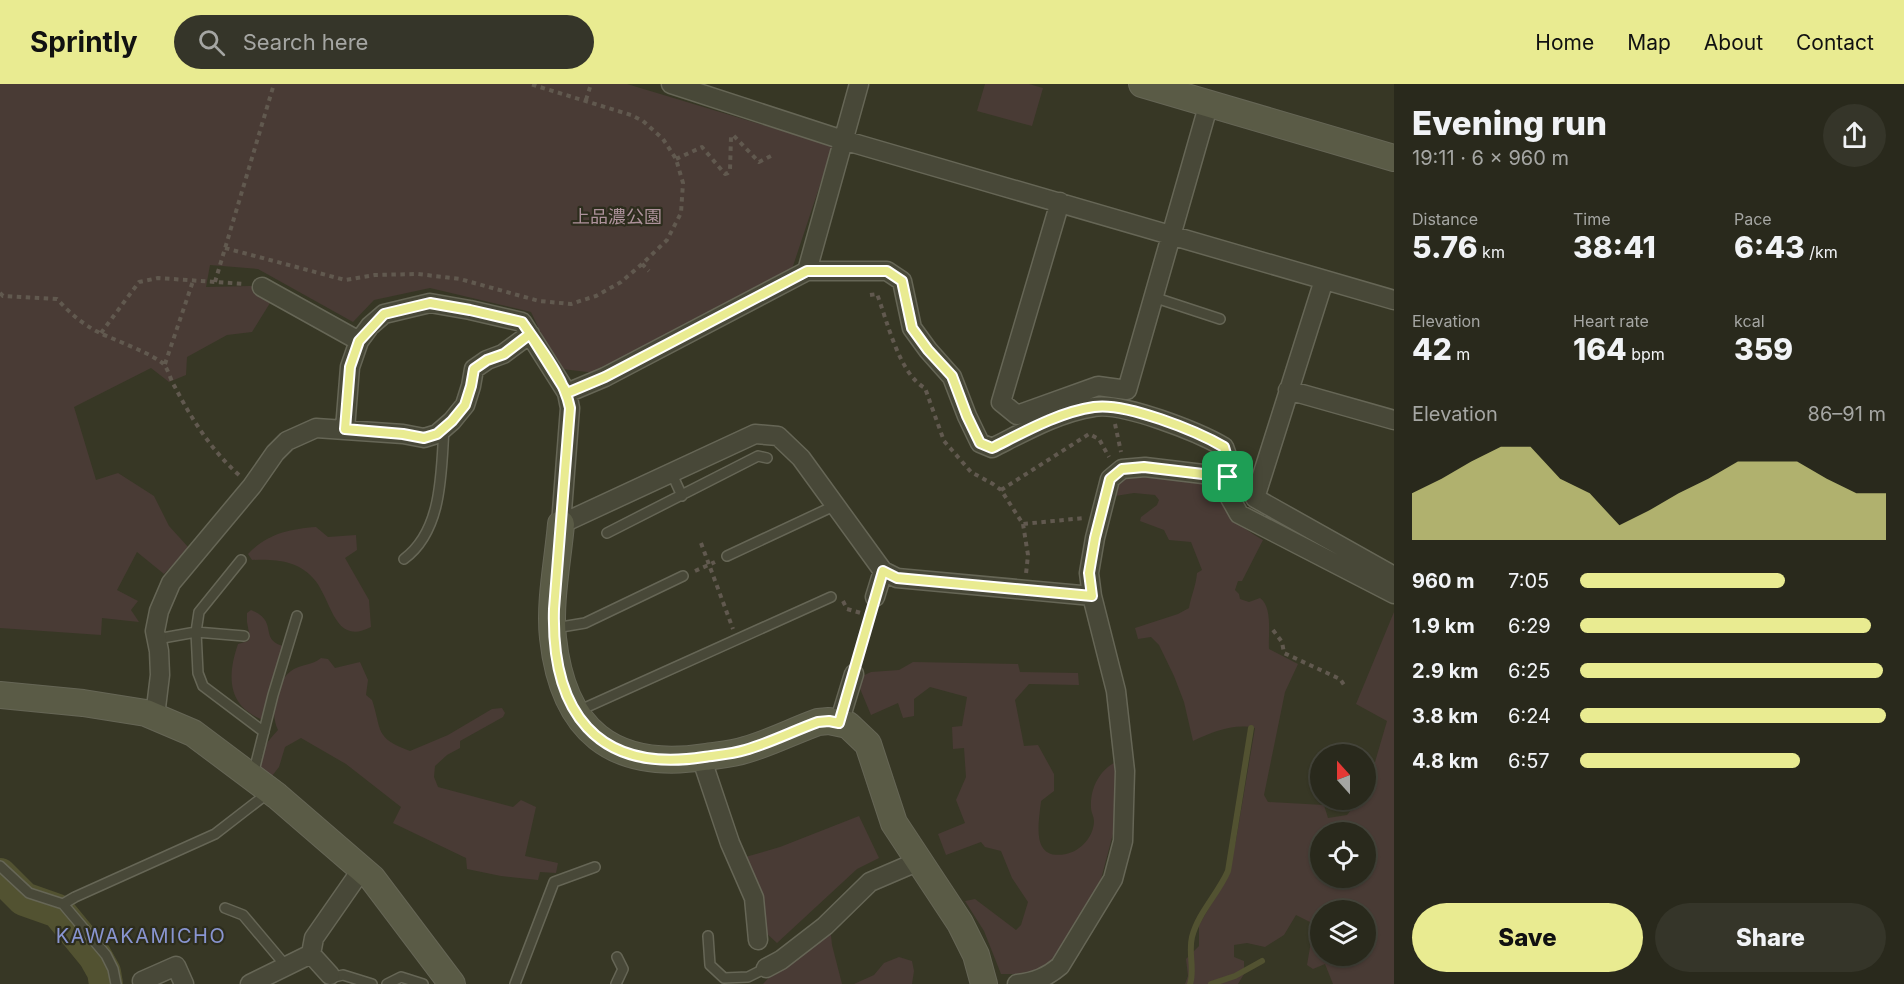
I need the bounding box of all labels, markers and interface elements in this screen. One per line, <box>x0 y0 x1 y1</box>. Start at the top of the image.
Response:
search box <box>174 15 594 69</box>
text: Sprintly <box>30 25 138 59</box>
icon: search <box>195 26 228 59</box>
text: Search here <box>243 29 368 55</box>
text: Home <box>1535 30 1594 55</box>
text: Map <box>1627 30 1671 55</box>
text: About <box>1704 30 1763 55</box>
text: Contact <box>1796 30 1874 55</box>
text: Evening run <box>1412 103 1607 143</box>
button: share <box>1823 104 1886 167</box>
text: 19:11 · 6 × 960 m <box>1412 146 1569 170</box>
park label: 上品濃公園 <box>572 206 662 227</box>
text: Distance <box>1412 209 1478 229</box>
text: Time <box>1573 209 1611 229</box>
text: Pace <box>1734 209 1772 229</box>
text: 5.76 <box>1412 229 1478 265</box>
text: 38:41 <box>1573 229 1656 265</box>
text: 6:43 <box>1734 229 1805 265</box>
text: km <box>1478 242 1505 262</box>
text: /km <box>1805 242 1838 262</box>
text: Elevation <box>1412 311 1481 331</box>
text: Heart rate <box>1573 311 1649 331</box>
text: kcal <box>1734 311 1765 331</box>
text: 42 <box>1412 331 1452 367</box>
text: 164 <box>1573 331 1627 367</box>
text: 359 <box>1734 331 1793 367</box>
text: m <box>1452 344 1470 364</box>
text: bpm <box>1627 344 1665 364</box>
text: Elevation <box>1412 402 1498 426</box>
text: 86–91 m <box>1808 402 1886 426</box>
pin <box>1202 451 1253 502</box>
icon: arrive <box>1211 460 1244 493</box>
text: 960 m <box>1412 569 1474 593</box>
text: 7:05 <box>1508 569 1549 593</box>
text: 1.9 km <box>1412 614 1475 638</box>
text: 6:29 <box>1508 614 1551 638</box>
text: 2.9 km <box>1412 659 1479 683</box>
text: 6:25 <box>1508 659 1551 683</box>
text: 3.8 km <box>1412 704 1478 728</box>
text: 6:24 <box>1508 704 1551 728</box>
north arrow <box>1310 744 1376 810</box>
map controls <box>1310 744 1376 966</box>
text: 4.8 km <box>1412 749 1479 773</box>
text: 6:57 <box>1508 749 1550 773</box>
button: locate <box>1310 822 1376 888</box>
button: layers <box>1310 900 1376 966</box>
button: Save <box>1412 903 1643 972</box>
button: Share <box>1655 903 1886 972</box>
district label: KAWAKAMICHO <box>56 924 226 948</box>

